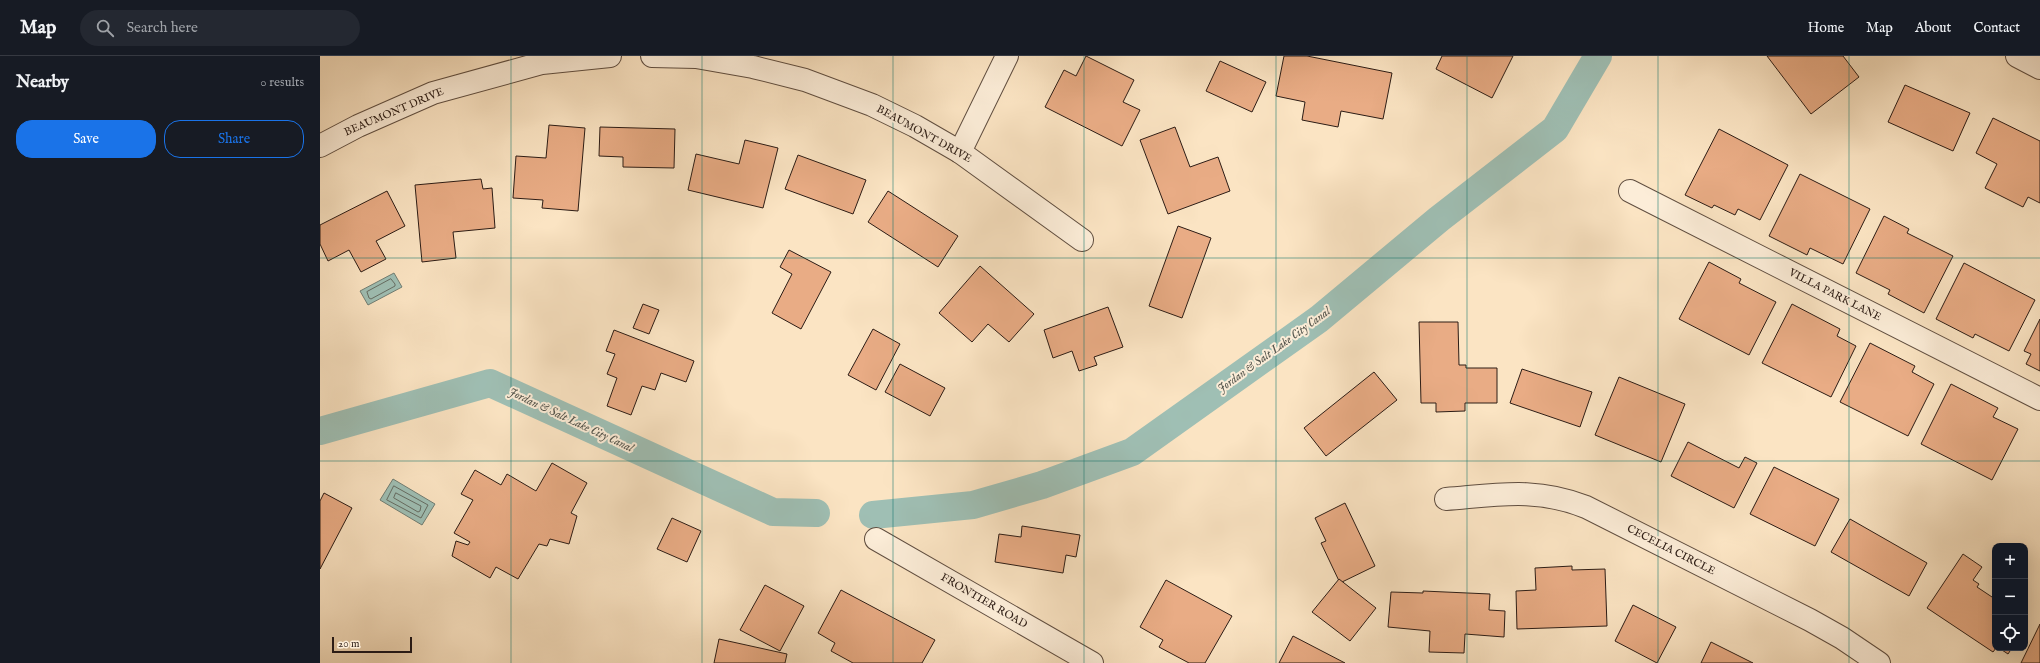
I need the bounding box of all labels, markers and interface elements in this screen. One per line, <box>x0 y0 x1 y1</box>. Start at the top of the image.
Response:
search box <box>80 10 360 46</box>
text: Map <box>20 16 56 40</box>
icon: search <box>94 17 116 39</box>
text: Search here <box>126 18 198 37</box>
text: Home <box>1808 19 1844 37</box>
text: Map <box>1866 19 1893 37</box>
text: About <box>1915 19 1951 37</box>
text: Contact <box>1973 19 2020 37</box>
text: Nearby <box>16 72 69 93</box>
text: 0 results <box>260 74 304 91</box>
street label: BEAUMONT DRIVE <box>342 85 446 139</box>
street label: BEAUMONT DRIVE <box>874 102 974 166</box>
button: Save <box>16 120 156 158</box>
button: Share <box>164 120 304 158</box>
street label: VILLA PARK LANE <box>1786 265 1884 325</box>
water label: Jordan & Salt Lake City Canal <box>1215 303 1334 396</box>
water label: Jordan & Salt Lake City Canal <box>506 385 637 456</box>
street label: CECELIA CIRCLE <box>1624 522 1718 579</box>
map controls <box>1992 543 2028 651</box>
button: + <box>1992 543 2028 579</box>
street label: FRONTIER ROAD <box>938 570 1030 632</box>
button: − <box>1992 579 2028 615</box>
button: locate <box>1992 615 2028 651</box>
scale bar <box>332 635 412 654</box>
text: 20 m <box>338 637 359 651</box>

